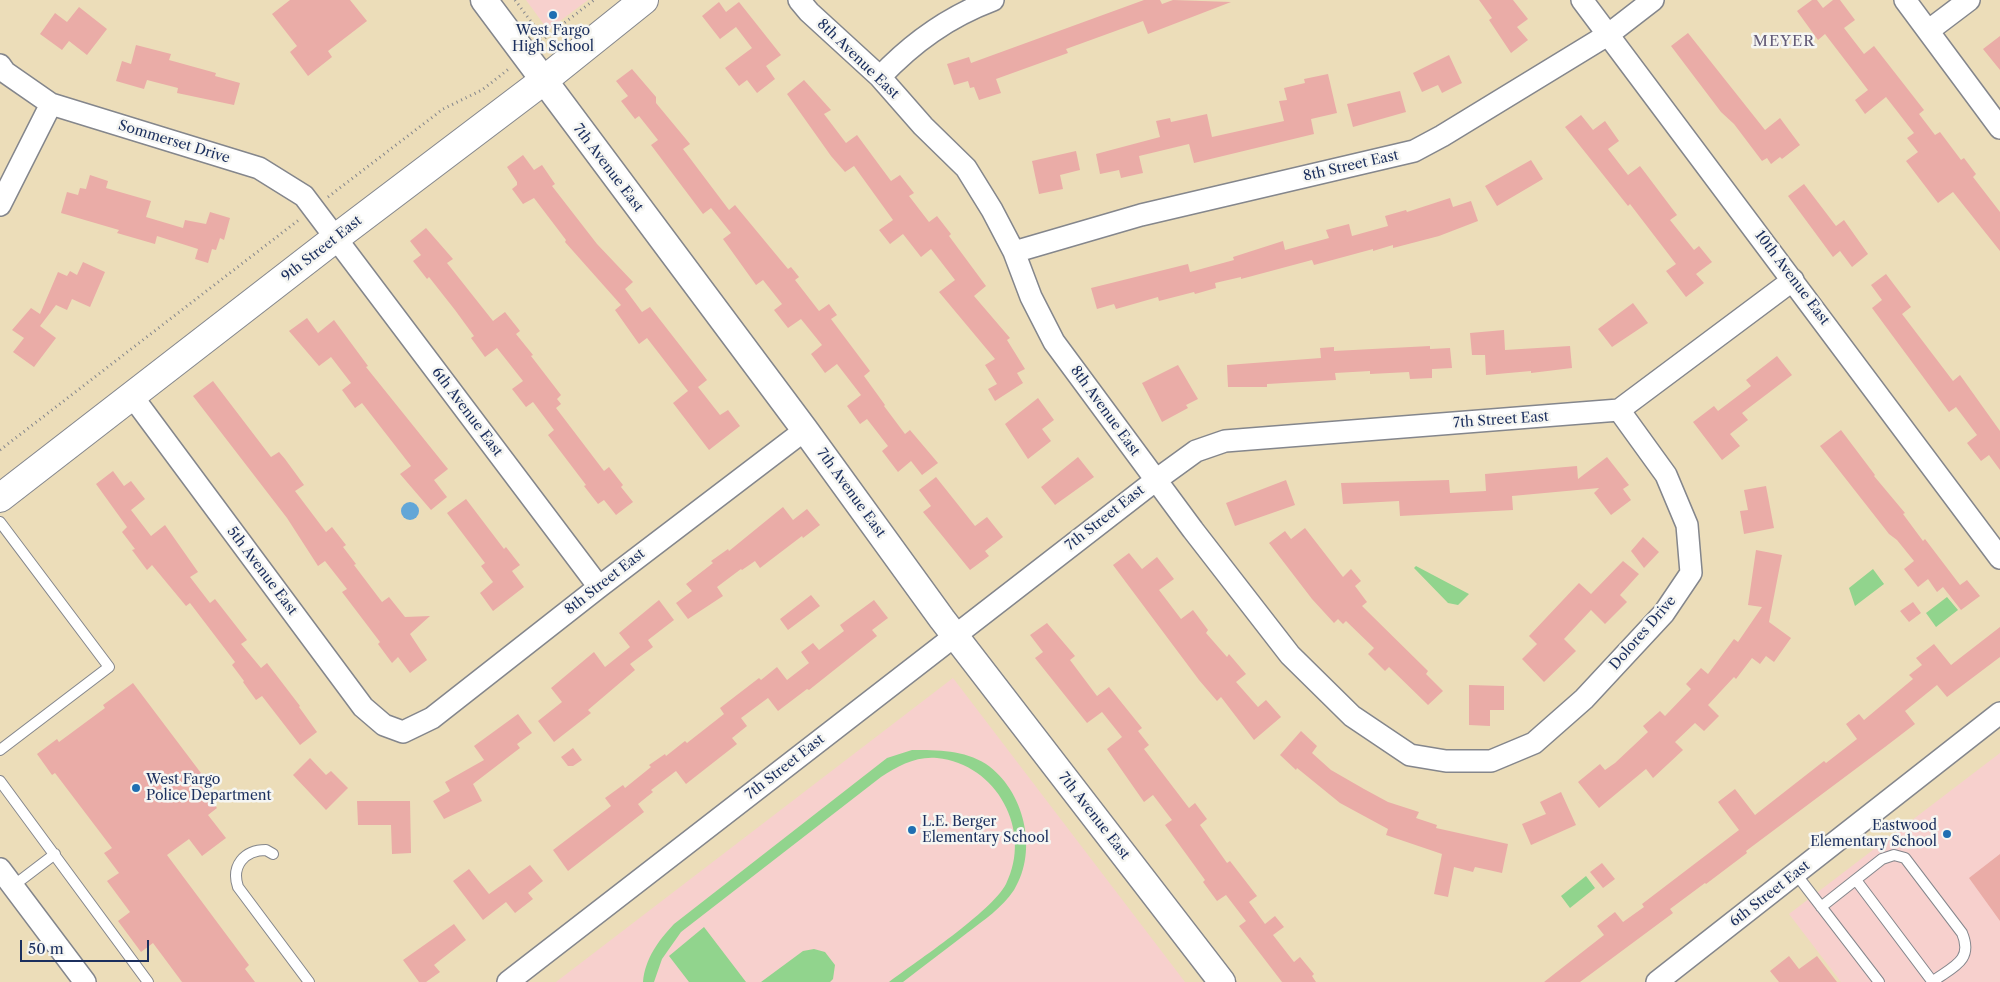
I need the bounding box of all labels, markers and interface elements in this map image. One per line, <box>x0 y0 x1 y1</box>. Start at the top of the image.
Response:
marker: West Fargo High School <box>547 9 559 21</box>
street label: 8th Avenue East <box>814 16 902 102</box>
place label: West Fargo High School <box>512 23 594 56</box>
district label: MEYER <box>1752 33 1816 51</box>
street label: Sommerset Drive <box>116 117 232 167</box>
street label: 7th Avenue East <box>569 121 647 215</box>
street label: 8th Street East <box>1302 147 1400 185</box>
street label: 9th Street East <box>279 213 365 285</box>
street label: 10th Avenue East <box>1751 228 1833 328</box>
street label: 8th Avenue East <box>1067 363 1143 459</box>
street label: 6th Avenue East <box>428 364 506 460</box>
street label: 7th Street East <box>1453 408 1549 432</box>
street label: 7th Avenue East <box>813 445 889 541</box>
street label: 7th Street East <box>1062 482 1148 554</box>
street label: 5th Avenue East <box>223 523 301 619</box>
street label: 8th Street East <box>562 545 648 619</box>
street label: Dolores Drive <box>1606 593 1680 673</box>
street label: 7th Street East <box>742 731 828 803</box>
street label: 7th Avenue East <box>1055 769 1133 863</box>
place label: West Fargo Police Department <box>146 772 271 804</box>
marker: West Fargo Police Department <box>130 782 142 794</box>
place label: L.E. Berger Elementary School <box>922 814 1049 846</box>
place label: Eastwood Elementary School <box>1810 818 1937 850</box>
marker: L.E. Berger Elementary School <box>906 824 918 836</box>
marker: Eastwood Elementary School <box>1941 828 1953 840</box>
street label: 6th Street East <box>1727 858 1813 930</box>
scale bar <box>22 930 151 962</box>
text: 50 m <box>28 939 64 958</box>

